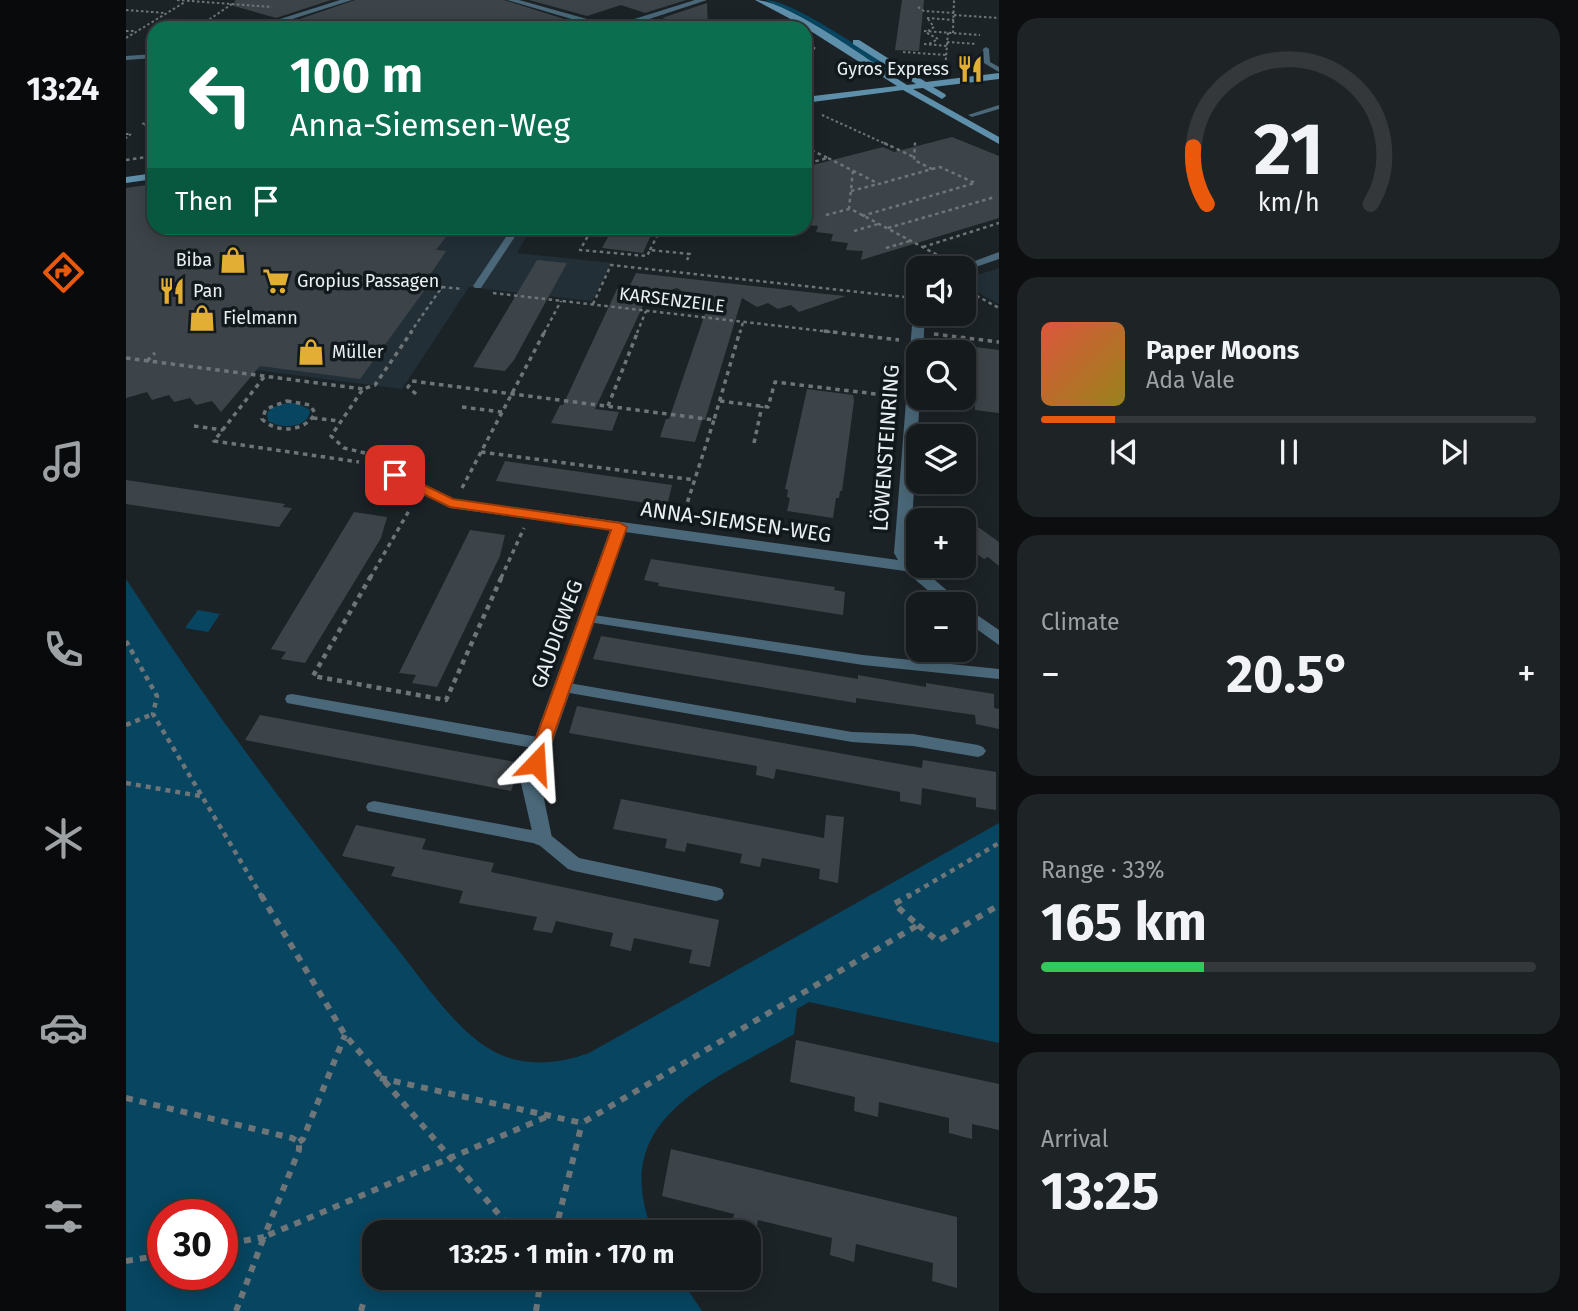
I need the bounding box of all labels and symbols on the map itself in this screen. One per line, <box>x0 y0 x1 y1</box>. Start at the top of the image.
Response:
restaurant icon: Gyros Express <box>955 54 985 84</box>
place label: Gyros Express <box>837 58 949 80</box>
shop icon: Biba <box>218 245 248 275</box>
place label: Biba <box>176 249 212 271</box>
supermarket icon: Gropius Passagen <box>261 266 291 296</box>
place label: Gropius Passagen <box>297 270 439 292</box>
restaurant icon: Pan <box>157 276 187 306</box>
place label: Pan <box>193 280 223 302</box>
street label: KARSENZEILE <box>618 283 726 317</box>
shop icon: Fielmann <box>187 303 217 333</box>
place label: Fielmann <box>223 307 298 329</box>
shop icon: Müller <box>296 337 326 367</box>
place label: Müller <box>332 341 384 363</box>
street label: LÖWENSTEINRING <box>867 364 905 532</box>
pin <box>365 445 425 505</box>
street label: ANNA-SIEMSEN-WEG <box>639 496 833 548</box>
street label: GAUDIGWEG <box>525 576 589 692</box>
position arrow <box>499 726 573 800</box>
speed limit sign: 30 <box>147 1199 238 1290</box>

